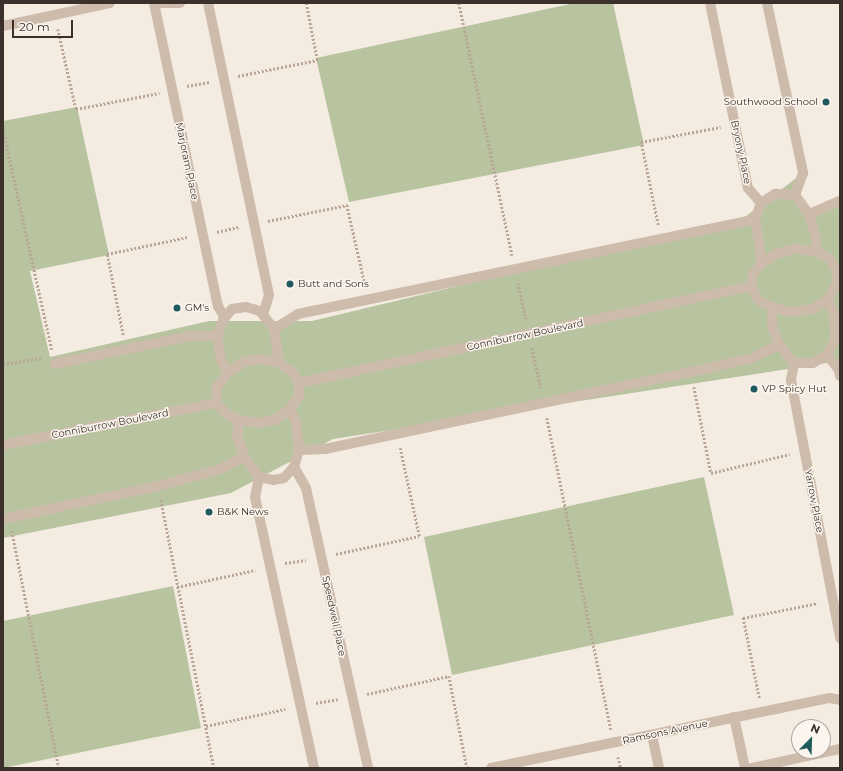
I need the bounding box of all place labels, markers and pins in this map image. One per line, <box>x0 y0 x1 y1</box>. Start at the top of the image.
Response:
place label: Southwood School <box>724 96 818 108</box>
marker: Southwood School <box>821 97 831 107</box>
place label: Butt and Sons <box>298 278 369 290</box>
marker: Butt and Sons <box>285 279 295 289</box>
place label: GM's <box>185 302 209 314</box>
marker: GM's <box>172 303 182 313</box>
place label: VP Spicy Hut <box>762 383 827 395</box>
marker: VP Spicy Hut <box>749 384 759 394</box>
place label: B&K News <box>217 506 269 518</box>
marker: B&K News <box>204 507 214 517</box>

